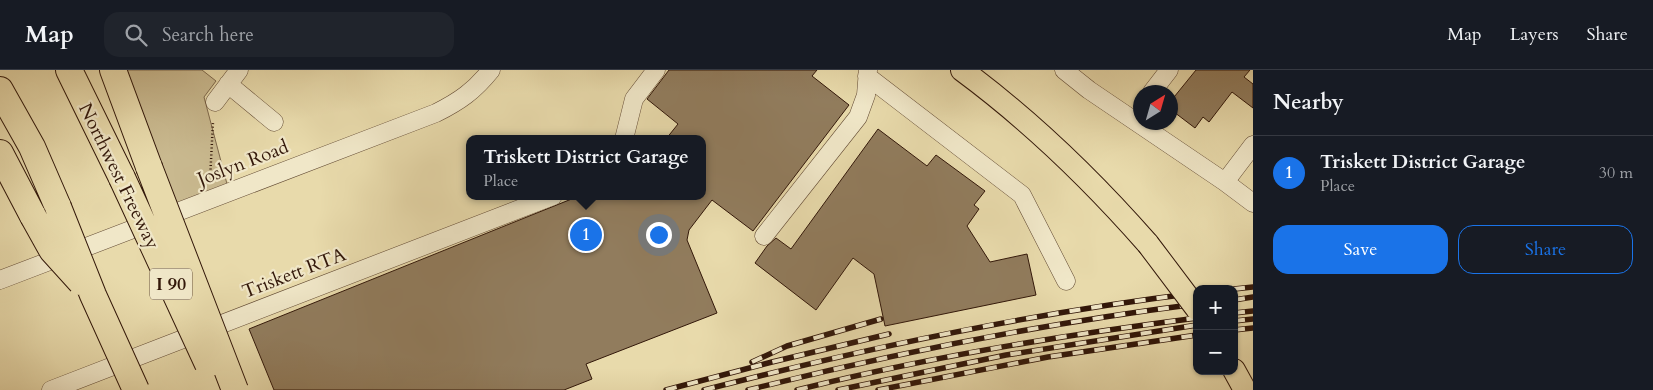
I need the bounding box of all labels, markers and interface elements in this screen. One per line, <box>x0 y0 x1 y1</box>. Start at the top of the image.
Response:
search box <box>104 12 454 57</box>
text: Map <box>25 18 74 51</box>
icon: search <box>122 21 150 49</box>
text: Search here <box>162 22 254 48</box>
text: Map <box>1447 22 1482 47</box>
text: Layers <box>1510 22 1559 47</box>
text: Share <box>1587 22 1628 47</box>
north arrow <box>1133 85 1178 130</box>
text: Nearby <box>1273 88 1344 117</box>
street label: Northwest Freeway <box>72 99 166 253</box>
street label: Joslyn Road <box>191 134 292 193</box>
popup <box>466 135 706 200</box>
text: Triskett District Garage <box>483 144 689 170</box>
text: Triskett District Garage <box>1320 149 1525 175</box>
text: 1 <box>1285 162 1293 184</box>
text: 30 m <box>1599 162 1633 184</box>
text: Place <box>483 170 518 192</box>
text: Place <box>1320 175 1355 197</box>
pin: 1 <box>570 216 602 254</box>
your location <box>646 222 672 248</box>
button: Save <box>1273 225 1448 274</box>
button: Share <box>1458 225 1633 274</box>
street label: Triskett RTA <box>238 241 350 305</box>
road number: I 90 <box>150 268 192 300</box>
map controls <box>1193 285 1238 375</box>
button: + <box>1193 285 1238 330</box>
button: − <box>1193 330 1238 375</box>

